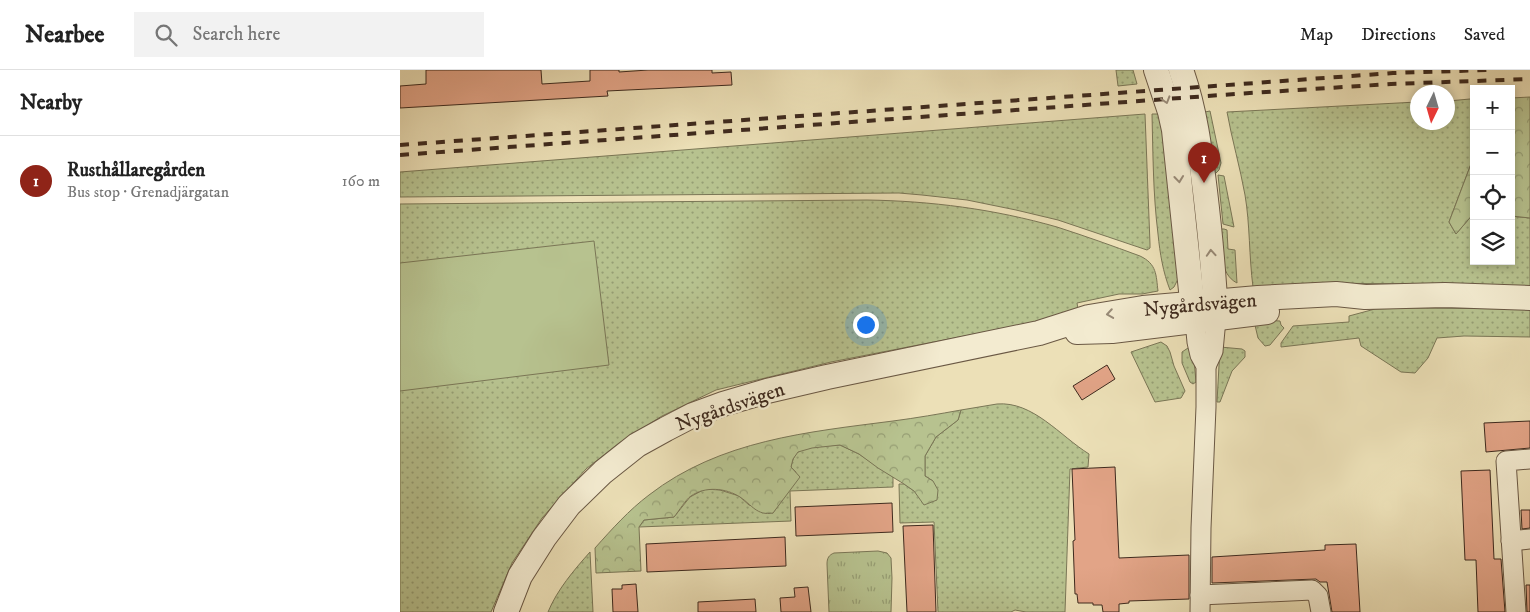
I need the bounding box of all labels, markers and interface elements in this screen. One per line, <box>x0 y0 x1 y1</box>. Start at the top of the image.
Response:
search box <box>134 12 484 57</box>
text: Nearbee <box>25 20 104 50</box>
icon: search <box>152 21 180 49</box>
text: Search here <box>192 23 280 46</box>
text: Map <box>1300 24 1333 46</box>
text: Directions <box>1361 24 1436 46</box>
text: Saved <box>1464 24 1505 46</box>
north arrow <box>1410 85 1455 130</box>
map controls <box>1470 85 1515 265</box>
button: + <box>1470 85 1515 130</box>
text: Nearby <box>20 90 82 116</box>
one-way arrow <box>1161 95 1171 103</box>
button: − <box>1470 130 1515 175</box>
pin: 1 <box>1188 142 1220 183</box>
text: Rusthållaregården <box>67 159 205 182</box>
text: 1 <box>33 171 39 191</box>
text: 160 m <box>342 171 380 191</box>
one-way arrow <box>1173 175 1184 183</box>
button: locate <box>1470 175 1515 220</box>
text: Bus stop · Grenadjärgatan <box>67 182 229 202</box>
button: layers <box>1470 220 1515 265</box>
one-way arrow <box>1206 248 1217 256</box>
street label: Nygårdsvägen <box>1143 288 1258 323</box>
one-way arrow <box>1105 308 1114 318</box>
your location <box>853 312 879 338</box>
street label: Nygårdsvägen <box>673 377 789 438</box>

